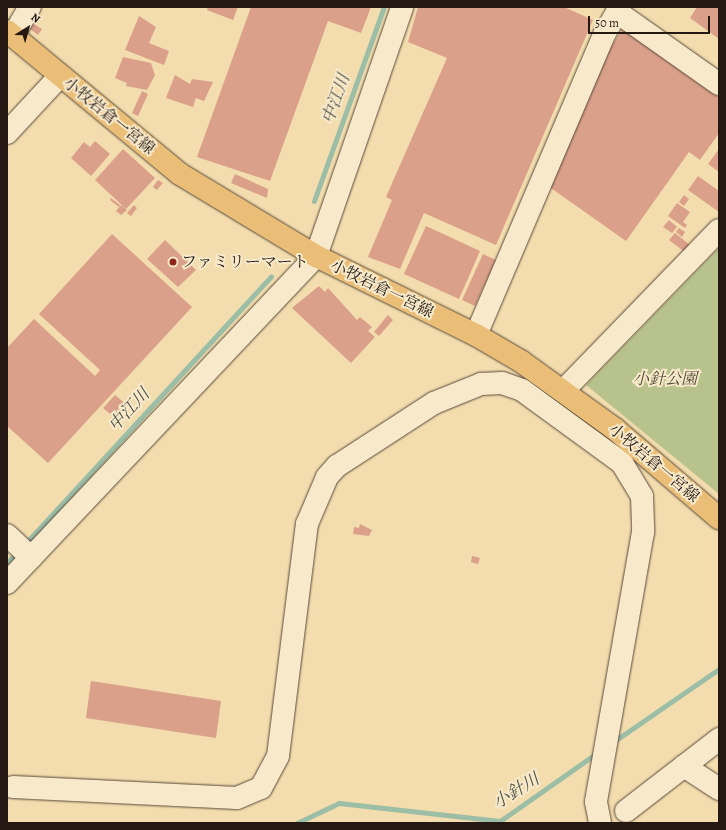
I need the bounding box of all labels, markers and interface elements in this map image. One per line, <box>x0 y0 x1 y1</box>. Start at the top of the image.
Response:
north arrow <box>8 8 48 48</box>
scale bar <box>590 8 712 34</box>
text: N <box>28 10 43 26</box>
text: 50 m <box>595 15 619 31</box>
water label: 中江川 <box>318 72 354 126</box>
street label: 小牧岩倉一宮線 <box>59 73 159 159</box>
place label: ファミリーマート <box>181 252 309 272</box>
street label: 小牧岩倉一宮線 <box>327 256 437 322</box>
marker: ファミリーマート <box>168 257 178 267</box>
park label: 小針公園 <box>633 369 697 389</box>
water label: 中江川 <box>104 384 154 436</box>
street label: 小牧岩倉一宮線 <box>605 420 703 506</box>
water label: 小針川 <box>489 769 543 813</box>

